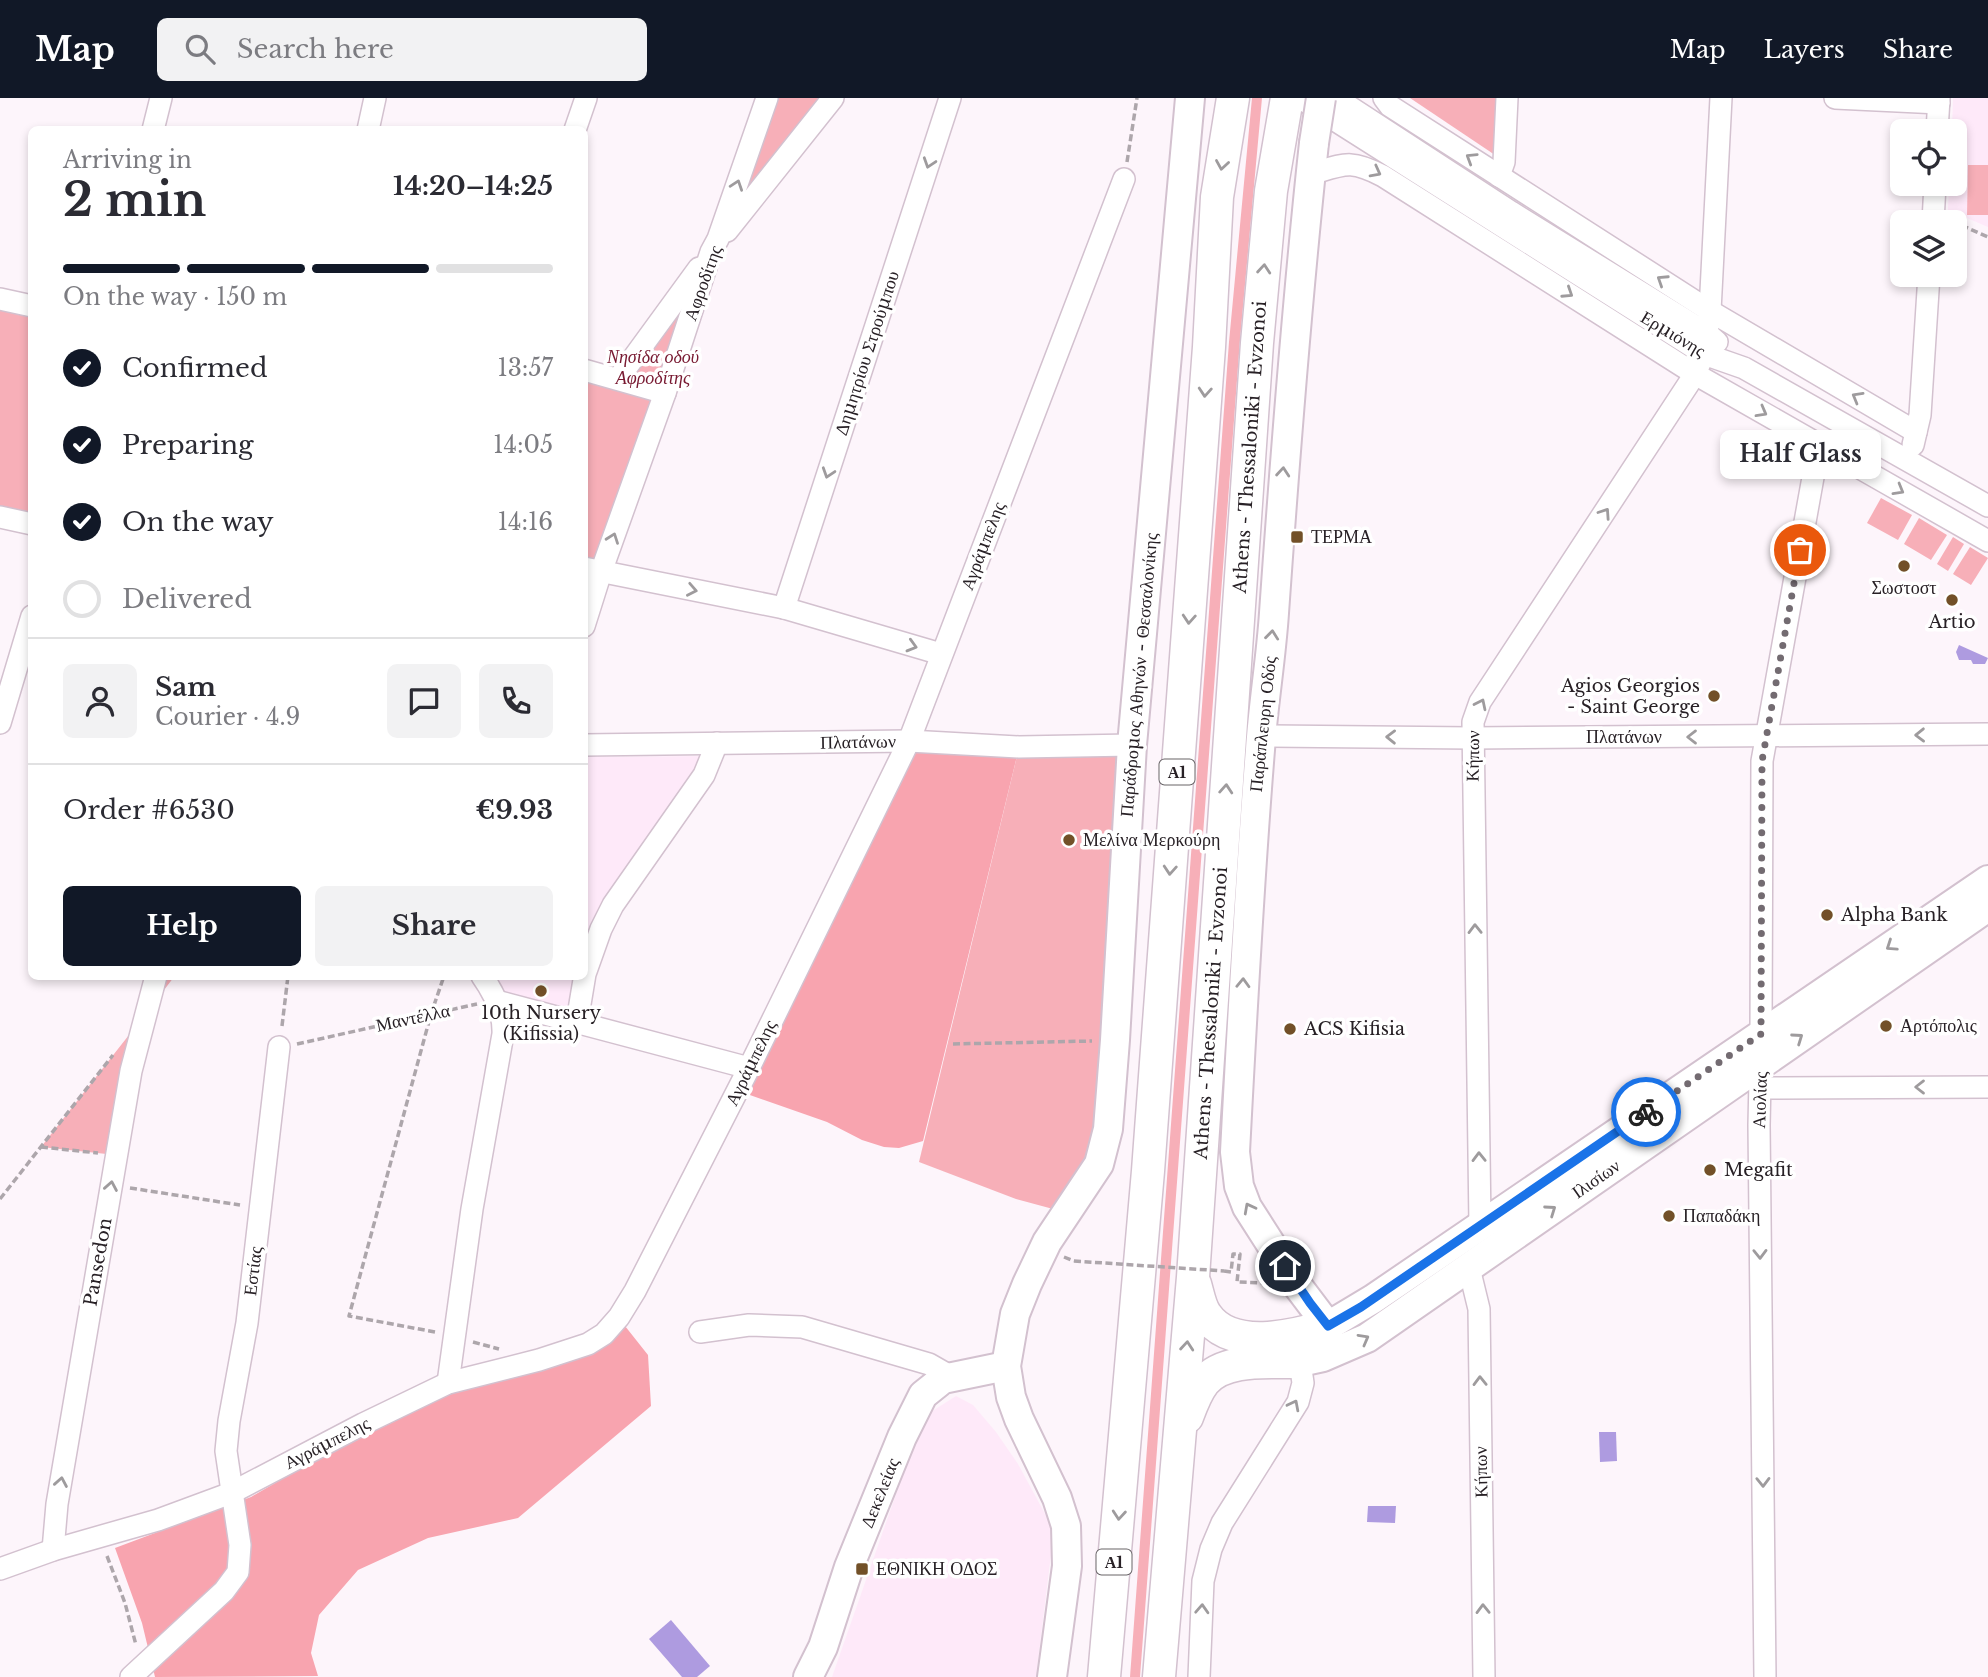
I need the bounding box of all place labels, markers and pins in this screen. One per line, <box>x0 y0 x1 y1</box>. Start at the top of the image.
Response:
callout: Half Glass <box>1720 431 1881 480</box>
pin <box>1770 520 1830 580</box>
place label: ΤΕΡΜΑ <box>1311 526 1372 548</box>
marker: ΤΕΡΜΑ <box>1289 529 1305 545</box>
marker: Σωστοστ <box>1896 558 1912 574</box>
place label: Σωστοστ <box>1871 577 1937 599</box>
marker: Artio <box>1944 592 1960 608</box>
place label: Artio <box>1927 611 1976 633</box>
place label: Agios Georgios - Saint George <box>1560 675 1700 718</box>
marker: Agios Georgios - Saint George <box>1706 688 1722 704</box>
place label: Μελίνα Μερκούρη <box>1083 829 1220 851</box>
marker: Μελίνα Μερκούρη <box>1061 832 1077 848</box>
place label: Alpha Bank <box>1840 904 1948 926</box>
marker: Alpha Bank <box>1819 907 1835 923</box>
marker: 10th Nursery (Kifissia) <box>533 983 549 999</box>
place label: 10th Nursery (Kifissia) <box>481 1002 602 1045</box>
place label: Αρτόπολις <box>1900 1015 1977 1037</box>
place label: ACS Kifisia <box>1303 1018 1405 1040</box>
marker: Αρτόπολις <box>1878 1018 1894 1034</box>
marker: ACS Kifisia <box>1282 1021 1298 1037</box>
place label: Megafit <box>1724 1159 1793 1181</box>
marker: Megafit <box>1702 1162 1718 1178</box>
place label: Παπαδάκη <box>1683 1205 1760 1227</box>
marker: Παπαδάκη <box>1661 1208 1677 1224</box>
pin <box>1255 1236 1315 1296</box>
place label: ΕΘΝΙΚΗ ΟΔΟΣ <box>876 1558 997 1580</box>
marker: ΕΘΝΙΚΗ ΟΔΟΣ <box>854 1561 870 1577</box>

